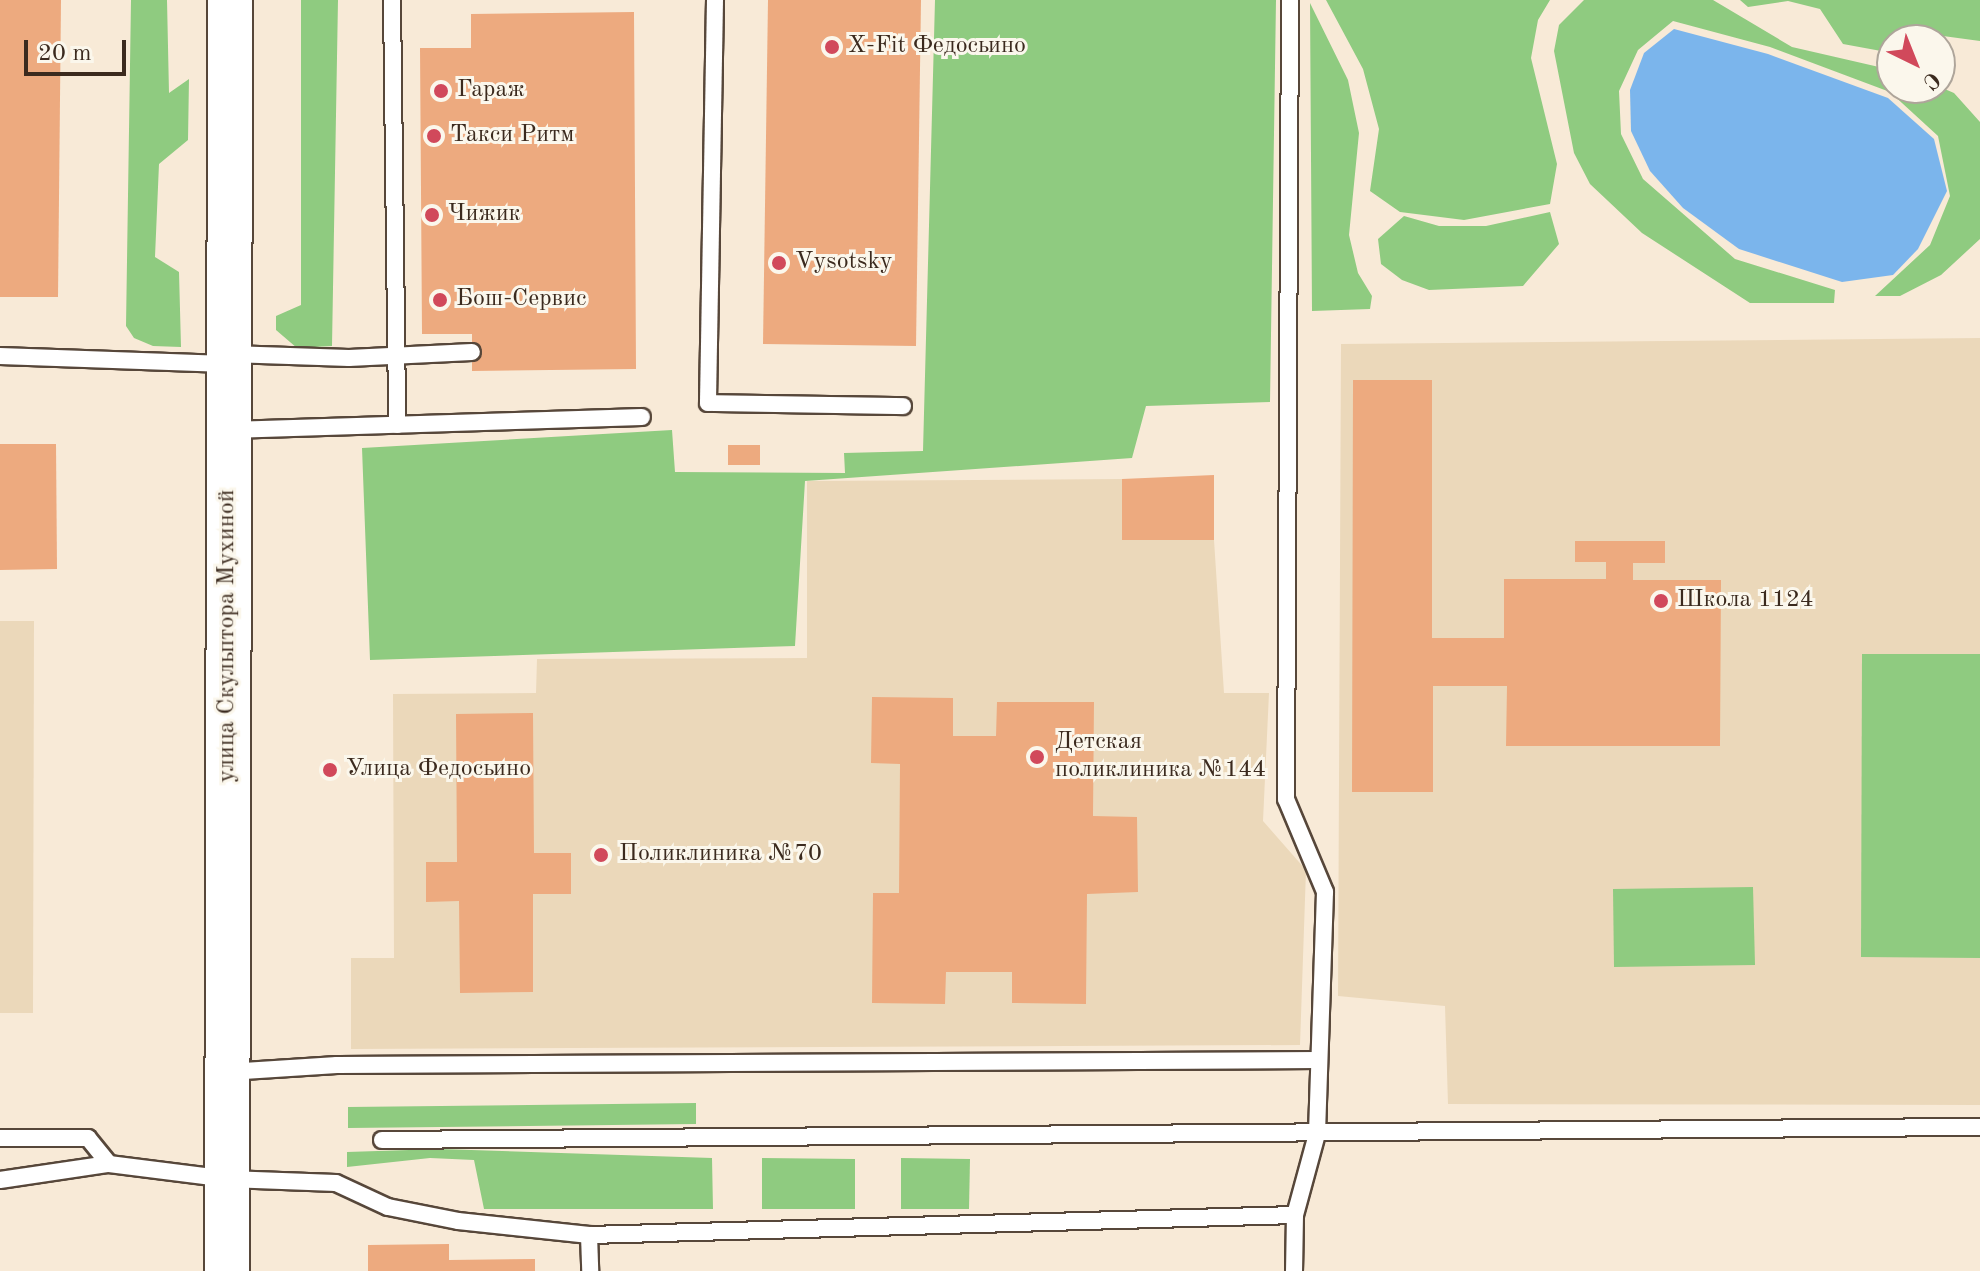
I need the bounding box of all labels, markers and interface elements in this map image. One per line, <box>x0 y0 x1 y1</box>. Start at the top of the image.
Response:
scale bar <box>28 24 130 74</box>
north arrow <box>1876 24 1956 104</box>
place label: X-Fit Федосьино <box>848 33 1026 61</box>
marker: X-Fit Федосьино <box>823 38 841 56</box>
text: 20 m <box>38 42 92 66</box>
text: С <box>1918 67 1944 93</box>
place label: Гараж <box>457 77 525 105</box>
marker: Гараж <box>432 82 450 100</box>
place label: Такси Ритм <box>450 122 574 150</box>
marker: Такси Ритм <box>425 127 443 145</box>
place label: Чижик <box>448 201 521 229</box>
marker: Чижик <box>423 206 441 224</box>
place label: Vysotsky <box>795 249 893 277</box>
marker: Vysotsky <box>770 254 788 272</box>
place label: Бош-Сервис <box>456 286 587 314</box>
marker: Бош-Сервис <box>431 291 449 309</box>
street label: улица Скульптора Мухиной <box>214 489 242 783</box>
place label: Школа 1124 <box>1677 587 1814 615</box>
marker: Школа 1124 <box>1652 592 1670 610</box>
place label: Детская поликлиника №144 <box>1055 729 1266 785</box>
marker: Детская поликлиника №144 <box>1026 746 1048 768</box>
place label: Улица Федосьино <box>346 756 531 784</box>
marker: Улица Федосьино <box>321 761 339 779</box>
place label: Поликлиника №70 <box>619 841 822 869</box>
marker: Поликлиника №70 <box>590 844 612 866</box>

